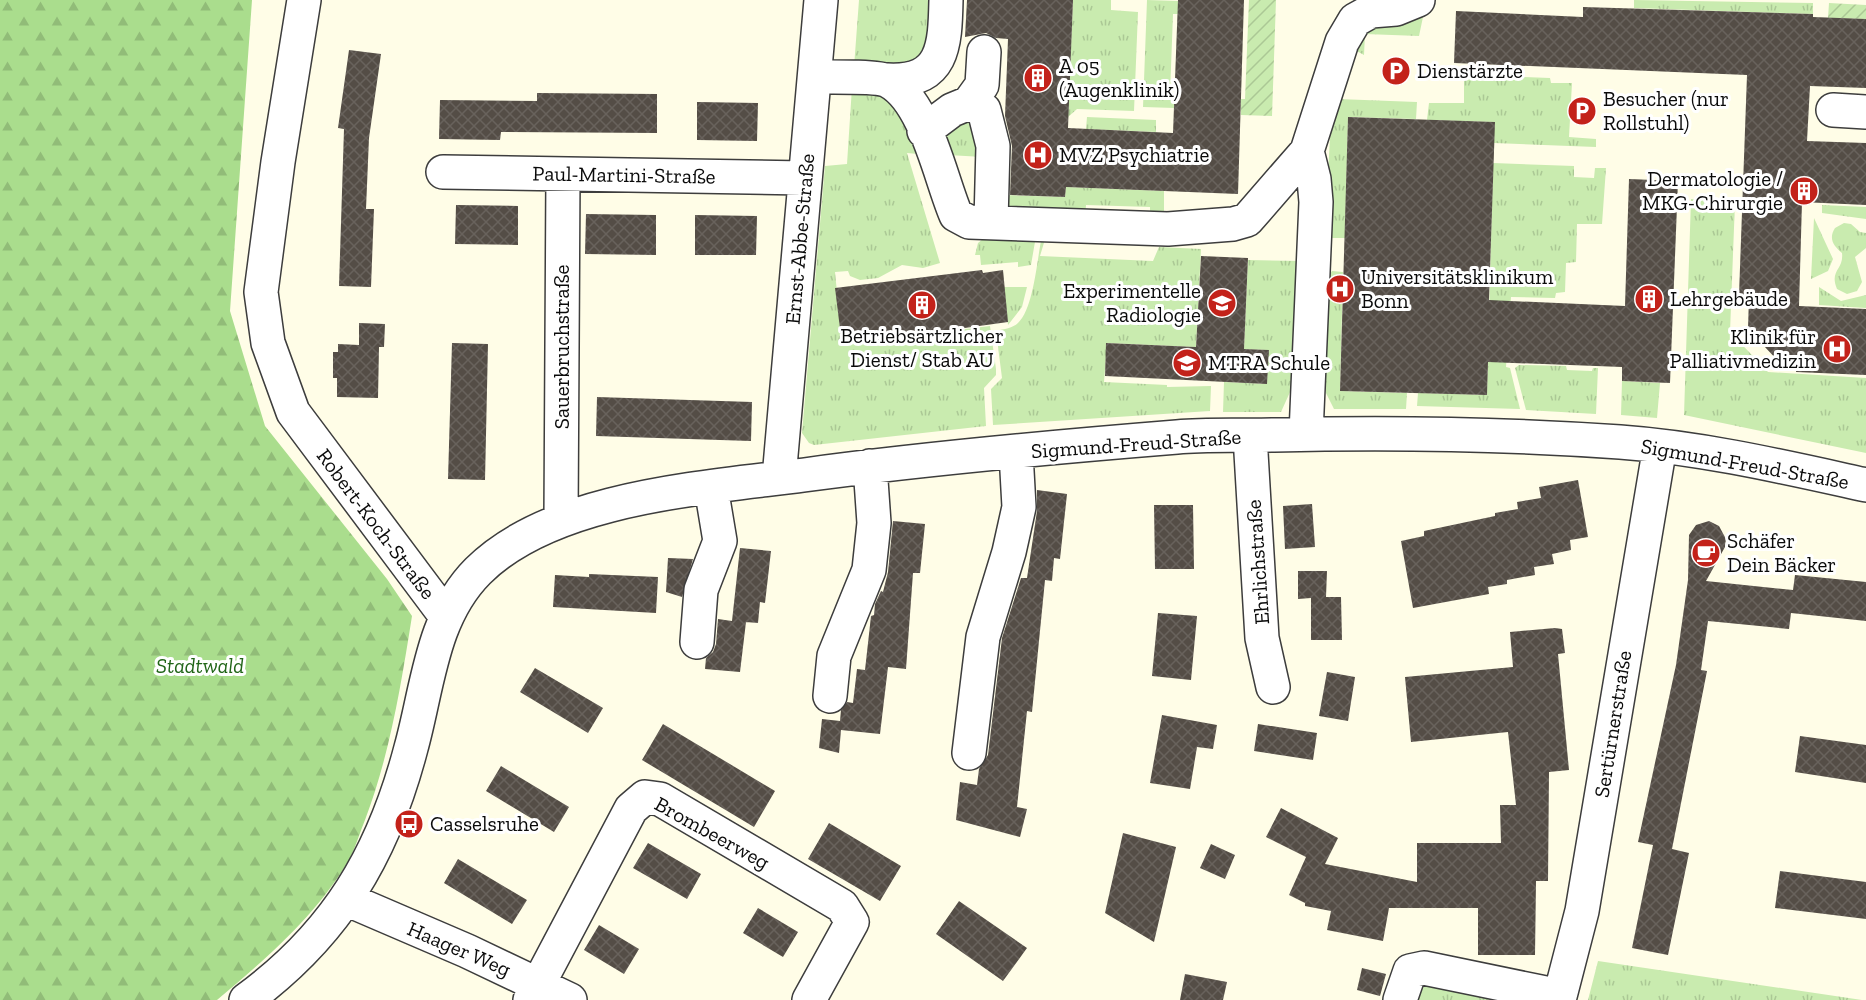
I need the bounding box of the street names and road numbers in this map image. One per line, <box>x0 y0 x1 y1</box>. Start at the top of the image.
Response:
street label: Ernst-Abbe-Straße <box>780 152 819 326</box>
street label: Paul-Martini-Straße <box>532 160 716 189</box>
street label: Sauerbruchstraße <box>549 265 574 429</box>
street label: Sigmund-Freud-Straße <box>1030 424 1242 463</box>
street label: Sigmund-Freud-Straße <box>1639 433 1851 494</box>
street label: Robert-Koch-Straße <box>312 444 441 604</box>
street label: Ehrlichstraße <box>1241 499 1274 625</box>
street label: Sertürnerstraße <box>1589 648 1636 799</box>
street label: Brombeerweg <box>650 791 774 875</box>
street label: Haager Weg <box>404 916 515 982</box>

